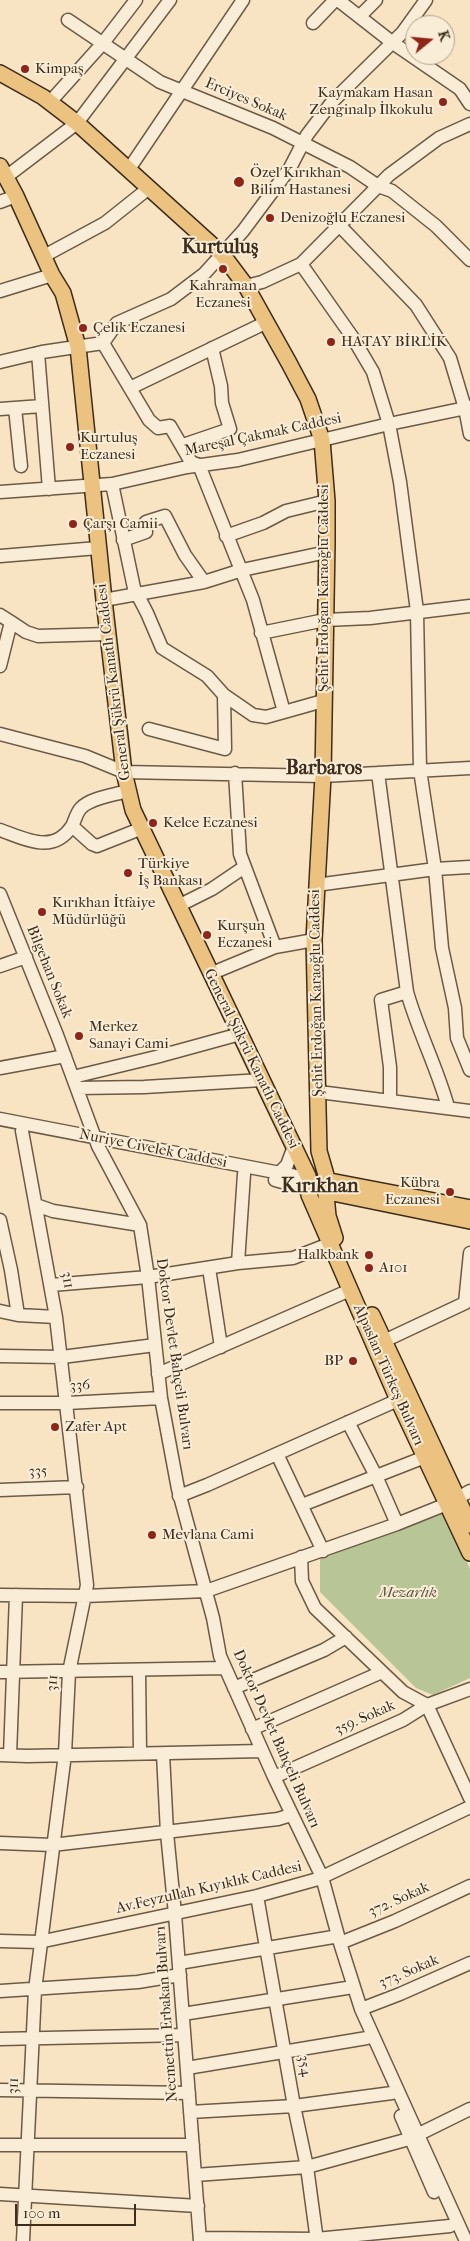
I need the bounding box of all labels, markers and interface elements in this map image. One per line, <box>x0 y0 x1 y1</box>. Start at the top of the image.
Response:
north arrow <box>405 15 455 65</box>
text: K <box>434 28 453 43</box>
place label: Kimpaş <box>35 60 83 78</box>
marker: Kimpaş <box>19 63 31 75</box>
street label: Erciyes Sokak <box>202 75 290 125</box>
place label: Kaymakam Hasan Zenginalp İlkokulu <box>309 84 433 119</box>
marker: Kaymakam Hasan Zenginalp İlkokulu <box>437 96 449 108</box>
place label: Özel Kırıkhan Bilim Hastanesi <box>250 164 351 199</box>
marker: Özel Kırıkhan Bilim Hastanesi <box>232 175 246 189</box>
place label: Denizoğlu Eczanesi <box>280 209 405 227</box>
marker: Denizoğlu Eczanesi <box>264 212 276 224</box>
district label: Kurtuluş <box>182 236 258 260</box>
marker: Kahraman Eczanesi <box>217 263 229 275</box>
place label: Kahraman Eczanesi <box>189 277 257 312</box>
place label: Çelik Eczanesi <box>93 319 185 337</box>
marker: Çelik Eczanesi <box>77 322 89 334</box>
place label: HATAY BİRLİK <box>341 333 447 351</box>
marker: HATAY BİRLİK <box>325 336 337 348</box>
street label: Mareşal Çakmak Caddesi <box>183 410 343 460</box>
place label: Kurtuluş Eczanesi <box>80 429 137 464</box>
marker: Kurtuluş Eczanesi <box>64 441 76 453</box>
street label: Şehit Erdoğan Karaoğlu Caddesi <box>315 484 333 692</box>
place label: Çarşı Camii <box>83 515 158 533</box>
marker: Çarşı Camii <box>67 518 79 530</box>
street label: General Şükrü Kanatlı Caddesi <box>93 582 135 782</box>
district label: Barbaros <box>286 757 362 781</box>
place label: Kelce Eczanesi <box>163 814 258 832</box>
marker: Kelce Eczanesi <box>147 817 159 829</box>
place label: Türkiye İş Bankası <box>138 855 203 890</box>
marker: Türkiye İş Bankası <box>122 867 134 879</box>
street label: Şehit Erdoğan Karaoğlu Caddesi <box>306 889 328 1097</box>
place label: Kırıkhan İtfaiye Müdürlüğü <box>52 894 156 929</box>
marker: Kırıkhan İtfaiye Müdürlüğü <box>36 906 48 918</box>
place label: Kurşun Eczanesi <box>217 917 272 952</box>
street label: Bilgehan Sokak <box>22 923 76 1021</box>
marker: Kurşun Eczanesi <box>201 929 213 941</box>
street label: General Şükrü Kanatlı Caddesi <box>199 966 303 1152</box>
place label: Merkez Sanayi Cami <box>89 1018 169 1053</box>
marker: Merkez Sanayi Cami <box>73 1030 85 1042</box>
street label: Nuriye Civelek Caddesi <box>78 1126 228 1172</box>
place label: Kübra Eczanesi <box>385 1174 440 1209</box>
district label: Kırıkhan <box>281 1175 359 1199</box>
marker: Kübra Eczanesi <box>444 1186 456 1198</box>
place label: Halkbank <box>297 1246 359 1264</box>
marker: Halkbank <box>363 1249 375 1261</box>
street label: Doktor Devlet Bahçeli Bulvarı <box>152 1257 196 1451</box>
place label: A101 <box>379 1259 408 1277</box>
marker: A101 <box>363 1262 375 1274</box>
street label: 311 <box>57 1270 77 1290</box>
street label: Alpaslan Türkeş Bulvarı <box>349 1301 427 1449</box>
place label: BP <box>324 1352 343 1370</box>
marker: BP <box>347 1355 359 1367</box>
street label: 336 <box>69 1376 91 1396</box>
place label: Zafer Apt <box>65 1418 127 1436</box>
marker: Zafer Apt <box>49 1421 61 1433</box>
street label: 335 <box>28 1463 48 1481</box>
place label: Mevlana Cami <box>162 1526 254 1544</box>
marker: Mevlana Cami <box>146 1529 158 1541</box>
park label: Mezarlık <box>379 1584 437 1602</box>
street label: Doktor Devlet Bahçeli Bulvarı <box>228 1647 324 1831</box>
street label: 311 <box>43 1674 63 1692</box>
street label: 359. Sokak <box>332 1697 398 1739</box>
street label: Av.Feyzullah Kıyıklık Caddesi <box>114 1858 304 1918</box>
street label: 372. Sokak <box>366 1879 432 1921</box>
street label: Necmettin Erbakan Bulvarı <box>152 1925 182 2103</box>
street label: 373. Sokak <box>376 1951 442 1993</box>
street label: 354 <box>293 2054 315 2078</box>
street label: 311 <box>5 2077 23 2095</box>
scale bar <box>18 2194 139 2226</box>
text: 100 m <box>23 2204 61 2222</box>

